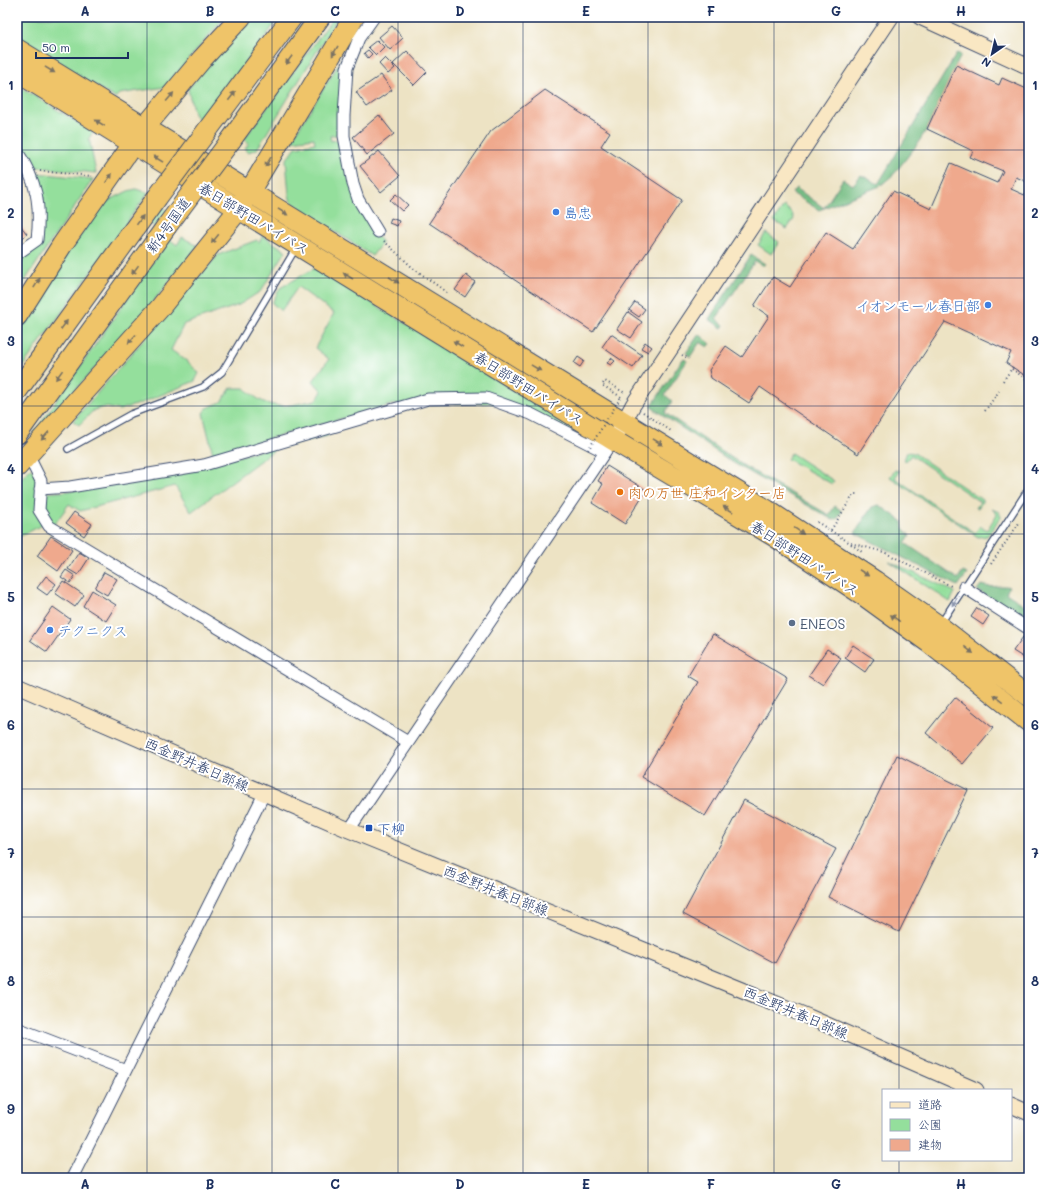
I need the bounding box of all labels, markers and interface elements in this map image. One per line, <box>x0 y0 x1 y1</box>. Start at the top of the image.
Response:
text: A <box>80 2 90 19</box>
text: B <box>206 2 215 19</box>
text: C <box>330 2 340 19</box>
text: D <box>455 2 465 19</box>
text: E <box>582 2 590 19</box>
text: F <box>707 2 715 19</box>
text: G <box>831 2 841 19</box>
text: H <box>956 2 966 19</box>
scale bar <box>36 34 128 60</box>
north arrow <box>972 34 1012 74</box>
text: 50 m <box>42 39 70 55</box>
one-way arrow <box>331 45 338 57</box>
text: N <box>978 54 994 71</box>
one-way arrow <box>285 55 293 65</box>
one-way arrow <box>44 66 56 73</box>
text: 1 <box>8 76 14 93</box>
text: 1 <box>1032 76 1038 93</box>
one-way arrow <box>166 91 175 102</box>
one-way arrow <box>228 91 236 102</box>
one-way arrow <box>94 120 106 127</box>
one-way arrow <box>153 155 163 163</box>
one-way arrow <box>265 156 272 168</box>
one-way arrow <box>105 172 113 183</box>
street label: 春日部野田バイパス <box>195 177 313 259</box>
street label: 新4号国道 <box>141 193 195 257</box>
place label: 島忠 <box>564 203 592 222</box>
text: 2 <box>7 204 15 221</box>
text: 2 <box>1031 204 1039 221</box>
marker: 島忠 <box>551 207 561 217</box>
one-way arrow <box>278 208 288 216</box>
one-way arrow <box>136 215 144 225</box>
one-way arrow <box>210 234 219 245</box>
one-way arrow <box>131 264 139 275</box>
one-way arrow <box>342 272 354 279</box>
one-way arrow <box>388 277 400 284</box>
one-way arrow <box>33 278 41 288</box>
place label: イオンモール春日部 <box>855 296 980 315</box>
marker: イオンモール春日部 <box>983 300 993 310</box>
one-way arrow <box>60 320 68 331</box>
text: 3 <box>7 332 15 349</box>
text: 3 <box>1031 332 1039 349</box>
one-way arrow <box>127 334 136 345</box>
one-way arrow <box>452 340 464 347</box>
street label: 春日部野田バイパス <box>471 347 587 429</box>
one-way arrow <box>530 364 542 371</box>
one-way arrow <box>55 370 63 381</box>
one-way arrow <box>40 431 49 441</box>
one-way arrow <box>652 439 664 446</box>
text: 4 <box>7 460 15 477</box>
text: 4 <box>1031 460 1039 477</box>
place label: 肉の万世 庄和インター店 <box>628 483 786 502</box>
marker: 肉の万世 庄和インター店 <box>615 487 625 497</box>
one-way arrow <box>723 505 734 512</box>
street label: 春日部野田バイパス <box>747 516 863 600</box>
one-way arrow <box>794 527 804 535</box>
one-way arrow <box>859 569 869 577</box>
text: 5 <box>7 588 15 605</box>
text: 5 <box>1031 588 1039 605</box>
one-way arrow <box>951 595 958 607</box>
place label: ENEOS <box>800 614 845 633</box>
one-way arrow <box>890 614 901 622</box>
marker: ENEOS <box>787 618 797 628</box>
place label: テクニクス <box>58 621 127 640</box>
marker: テクニクス <box>45 625 55 635</box>
one-way arrow <box>963 645 974 654</box>
one-way arrow <box>993 693 1004 702</box>
text: 6 <box>7 716 15 733</box>
text: 6 <box>1031 716 1039 733</box>
street label: 西金野井春日部線 <box>142 733 252 795</box>
place label: 下柳 <box>377 819 405 838</box>
marker: 下柳 <box>364 823 374 833</box>
text: 7 <box>7 844 15 861</box>
text: 7 <box>1031 844 1039 861</box>
street label: 西金野井春日部線 <box>441 860 551 920</box>
text: 8 <box>7 972 15 989</box>
text: 8 <box>1031 972 1039 989</box>
street label: 西金野井春日部線 <box>741 981 851 1043</box>
legend <box>882 1089 1012 1161</box>
text: 道路 <box>918 1096 942 1112</box>
text: 9 <box>7 1100 15 1117</box>
text: 9 <box>1031 1100 1039 1117</box>
text: 公園 <box>918 1116 942 1132</box>
text: 建物 <box>918 1136 942 1152</box>
text: A <box>80 1175 90 1192</box>
text: B <box>206 1175 215 1192</box>
text: C <box>330 1175 340 1192</box>
text: D <box>455 1175 465 1192</box>
text: E <box>582 1175 590 1192</box>
text: F <box>707 1175 715 1192</box>
text: G <box>831 1175 841 1192</box>
text: H <box>956 1175 966 1192</box>

